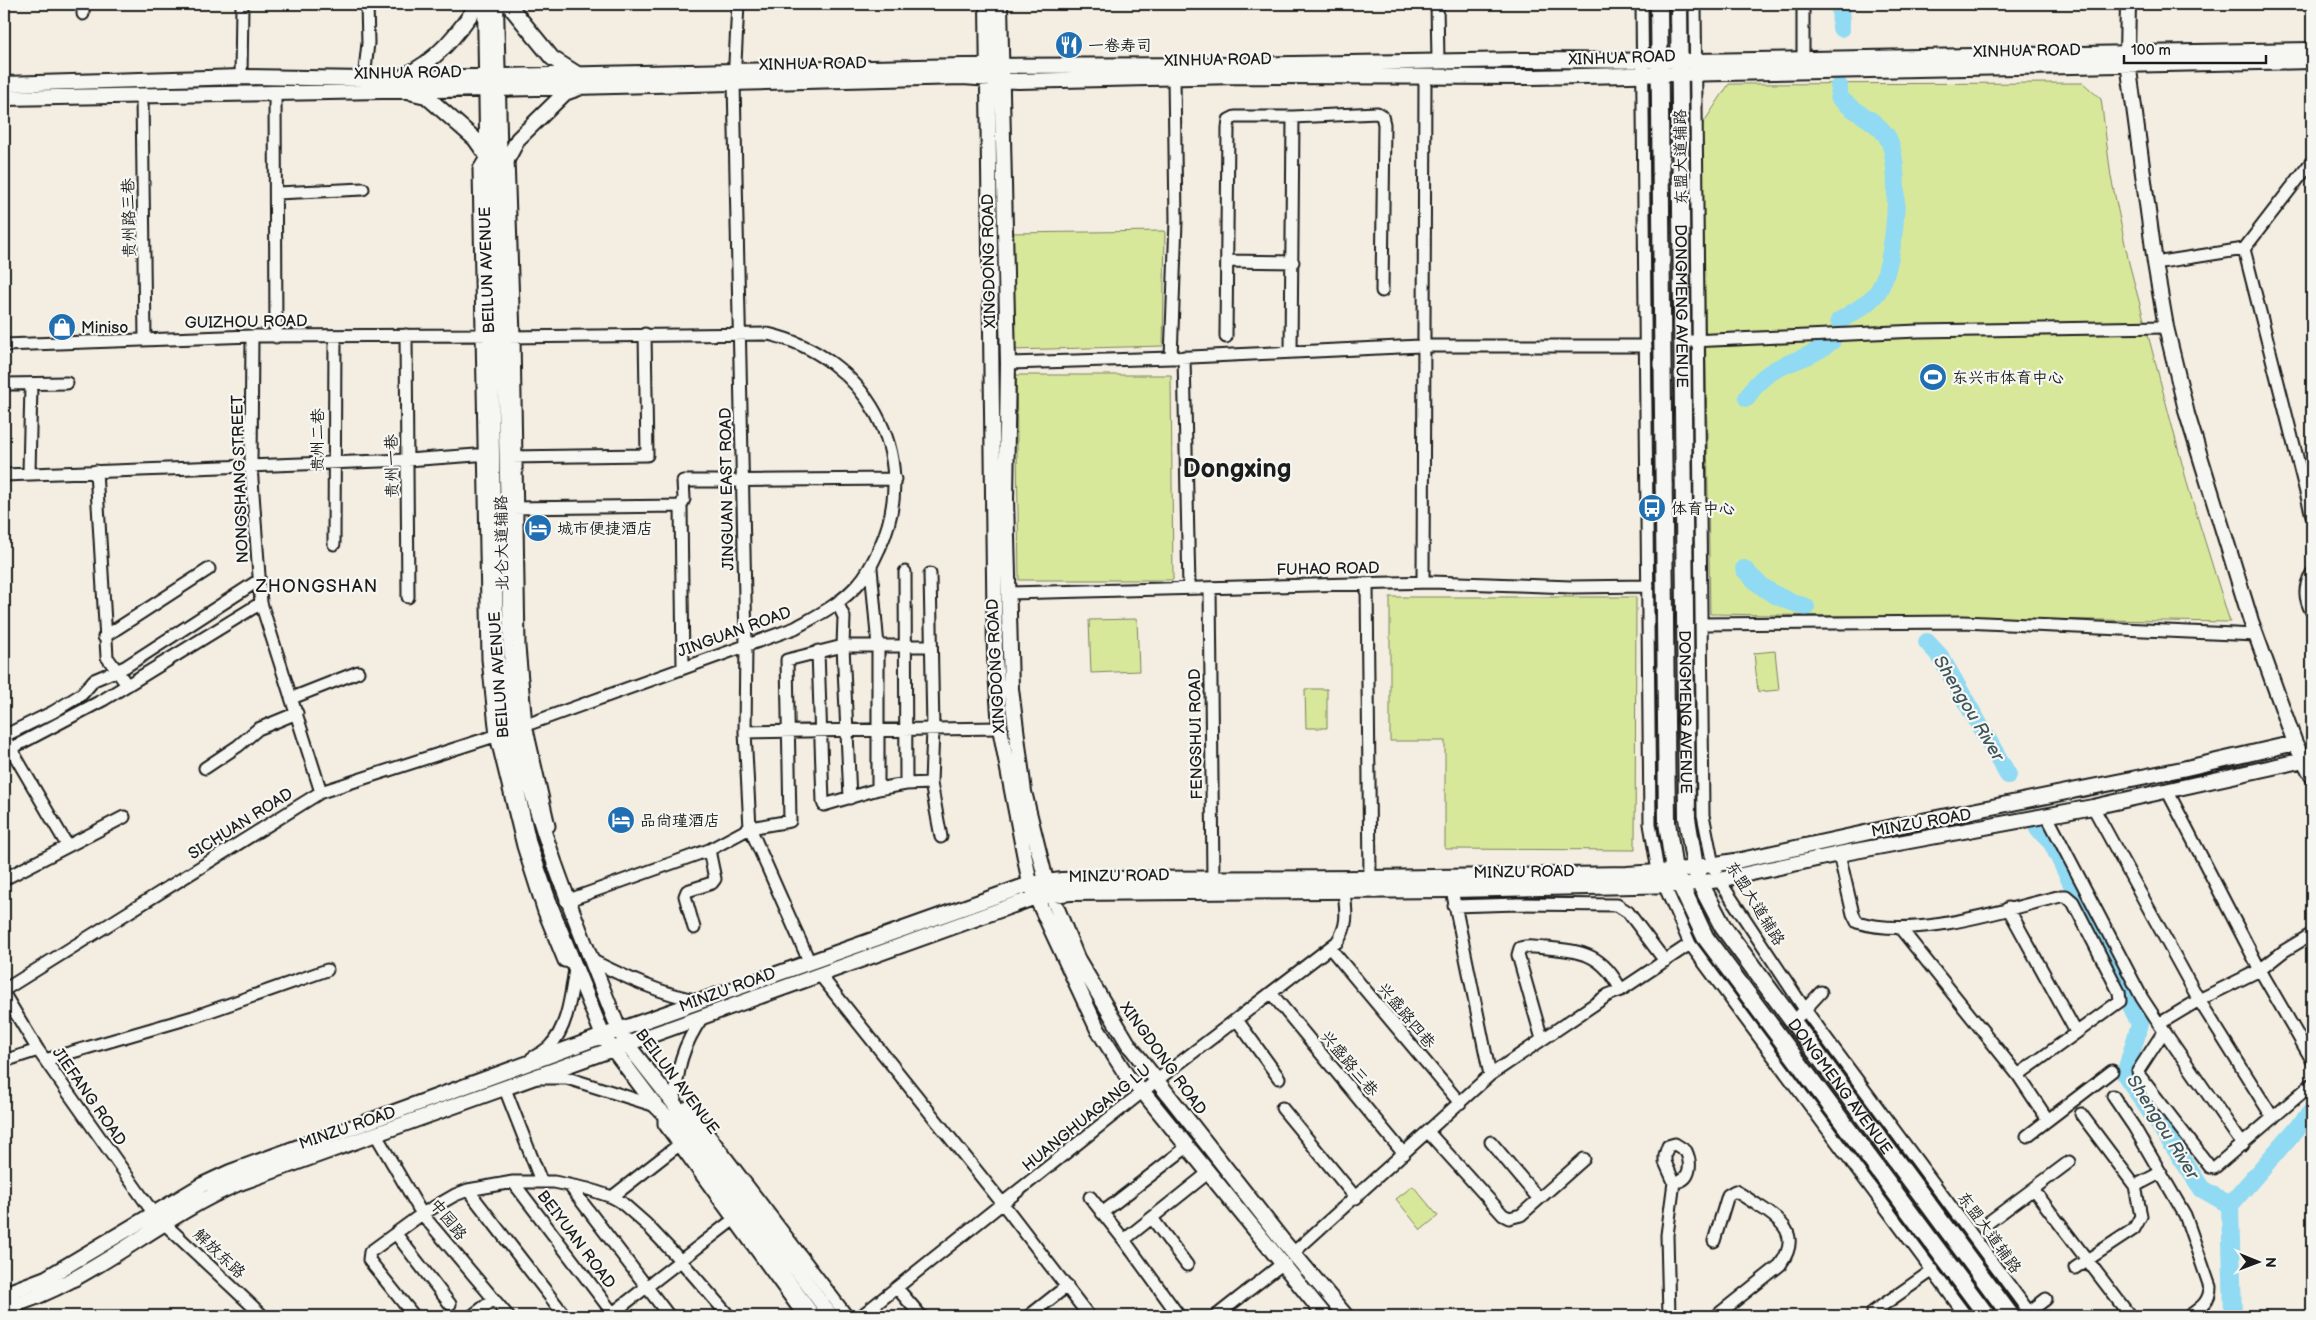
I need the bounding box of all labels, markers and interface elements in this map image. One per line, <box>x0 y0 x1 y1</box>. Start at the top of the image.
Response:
restaurant icon: 一卷寿司 <box>1054 30 1084 60</box>
scale bar <box>2124 32 2266 64</box>
place label: 一卷寿司 <box>1088 37 1152 56</box>
street label: XINHUA ROAD <box>1972 41 2081 62</box>
text: 100 m <box>2131 41 2171 60</box>
street label: XINHUA ROAD <box>1567 47 1676 70</box>
street label: XINHUA ROAD <box>1163 50 1272 71</box>
street label: XINHUA ROAD <box>758 54 867 75</box>
street label: XINHUA ROAD <box>353 63 462 84</box>
street label: 东盟大道辅路 <box>1671 109 1692 205</box>
street label: 贵州路三巷 <box>119 178 140 258</box>
street label: XINGDONG ROAD <box>979 194 1000 329</box>
street label: BEILUN AVENUE <box>476 206 499 334</box>
street label: DONGMENG AVENUE <box>1670 224 1691 388</box>
shop icon: Miniso <box>47 312 77 342</box>
street label: GUIZHOU ROAD <box>184 312 308 333</box>
place label: Miniso <box>81 319 128 338</box>
sports icon: 东兴市体育中心 <box>1918 362 1948 392</box>
place label: 东兴市体育中心 <box>1952 369 2064 388</box>
street label: NONGSHANG STREET <box>228 394 253 563</box>
street label: JINGUAN EAST ROAD <box>717 407 738 571</box>
street label: 贵州二巷 <box>309 408 328 472</box>
street label: 贵州一巷 <box>382 434 403 498</box>
district label: Dongxing <box>1182 454 1292 485</box>
bus stop icon: 体育中心 <box>1637 493 1667 523</box>
street label: 北仑大道辅路 <box>492 495 513 591</box>
place label: 体育中心 <box>1671 500 1735 519</box>
hotel icon: 城市便捷酒店 <box>523 513 553 543</box>
place label: 城市便捷酒店 <box>557 520 653 539</box>
street label: FUHAO ROAD <box>1276 559 1380 580</box>
district label: ZHONGSHAN <box>255 576 378 597</box>
street label: XINGDONG ROAD <box>983 598 1010 735</box>
street label: JINGUAN ROAD <box>675 603 794 662</box>
street label: BEILUN AVENUE <box>486 611 513 739</box>
street label: DONGMENG AVENUE <box>1674 630 1695 794</box>
water label: Shengou River <box>1929 652 2009 766</box>
street label: FENGSHUI ROAD <box>1186 668 1207 800</box>
street label: SICHUAN ROAD <box>185 785 297 864</box>
hotel icon: 品尚瑾酒店 <box>606 805 636 835</box>
street label: MINZU ROAD <box>1870 805 1973 842</box>
place label: 品尚瑾酒店 <box>640 812 720 831</box>
street label: 东盟大道辅路 <box>1721 858 1788 950</box>
street label: MINZU ROAD <box>1473 862 1575 883</box>
street label: MINZU ROAD <box>1068 866 1170 887</box>
street label: MINZU ROAD <box>677 964 778 1017</box>
street label: 兴盛路四巷 <box>1373 979 1439 1053</box>
street label: XINGDONG ROAD <box>1115 998 1210 1119</box>
street label: DONGMENG AVENUE <box>1783 1016 1896 1158</box>
street label: BEILUN AVENUE <box>631 1026 723 1138</box>
street label: 兴盛路三巷 <box>1316 1027 1382 1101</box>
street label: JIEFANG ROAD <box>48 1044 130 1150</box>
street label: HUANGHUAGANG LU <box>1019 1060 1155 1176</box>
water label: Shengou River <box>2122 1071 2204 1185</box>
street label: MINZU ROAD <box>297 1103 398 1154</box>
street label: BEIYUAN ROAD <box>533 1187 619 1293</box>
street label: 东盟大道辅路 <box>1953 1188 2025 1277</box>
street label: 中园路 <box>425 1195 470 1245</box>
street label: 解放东路 <box>189 1225 249 1283</box>
north arrow <box>2234 1238 2284 1288</box>
text: N <box>2262 1257 2279 1268</box>

